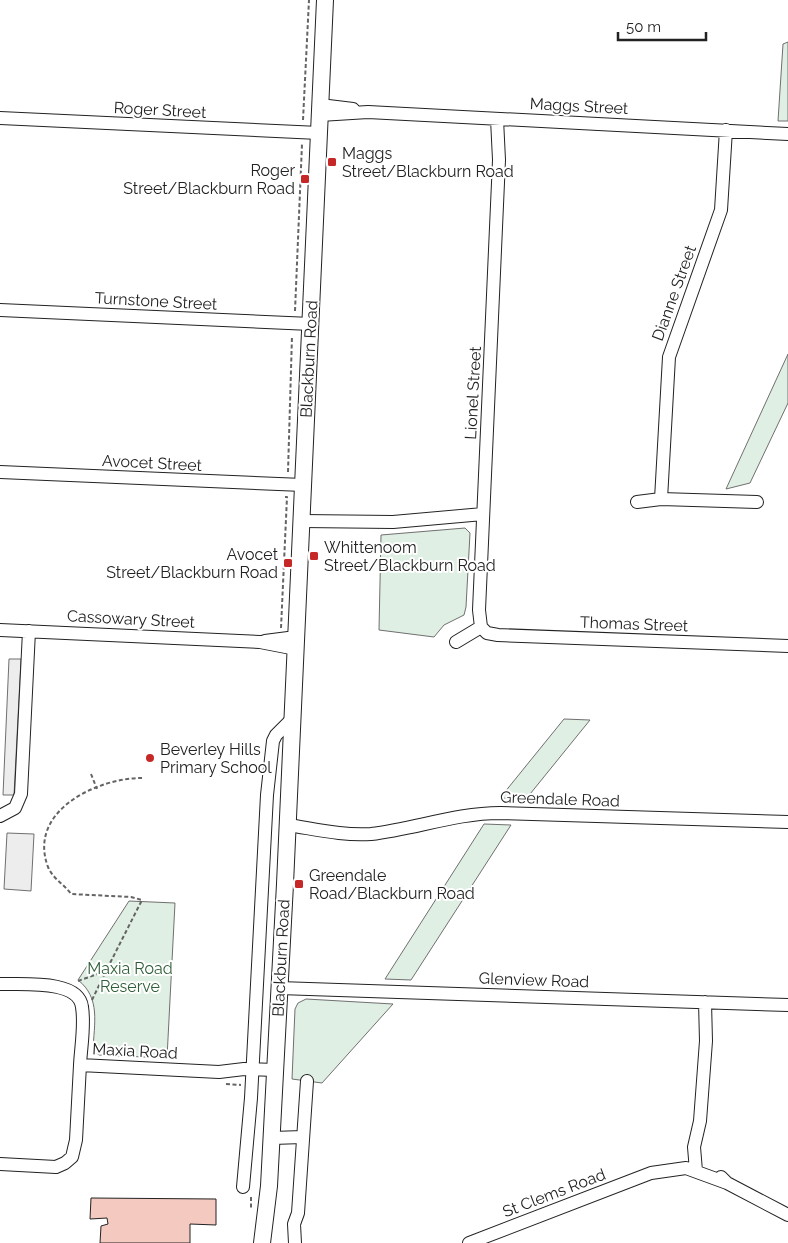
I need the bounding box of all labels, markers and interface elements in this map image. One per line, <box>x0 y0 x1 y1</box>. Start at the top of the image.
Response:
scale bar <box>618 10 706 42</box>
text: 50 m <box>626 18 661 36</box>
street label: Maggs Street <box>529 94 629 118</box>
street label: Roger Street <box>113 98 207 122</box>
place label: Maggs Street/Blackburn Road <box>342 144 514 181</box>
marker: Maggs Street/Blackburn Road <box>326 156 338 168</box>
place label: Roger Street/Blackburn Road <box>123 161 295 198</box>
marker: Roger Street/Blackburn Road <box>299 173 311 185</box>
street label: Dianne Street <box>648 242 700 343</box>
street label: Turnstone Street <box>94 288 218 314</box>
street label: Blackburn Road <box>296 300 322 418</box>
street label: Lionel Street <box>461 345 485 440</box>
street label: Avocet Street <box>102 451 203 475</box>
place label: Whittenoom Street/Blackburn Road <box>324 538 496 575</box>
place label: Avocet Street/Blackburn Road <box>106 545 279 582</box>
marker: Whittenoom Street/Blackburn Road <box>308 550 320 562</box>
marker: Avocet Street/Blackburn Road <box>282 557 294 569</box>
street label: Cassowary Street <box>66 606 196 632</box>
street label: Thomas Street <box>580 613 689 635</box>
place label: Beverley Hills Primary School <box>160 740 272 777</box>
marker: Beverley Hills Primary School <box>144 752 156 764</box>
street label: Greendale Road <box>500 787 620 811</box>
place label: Greendale Road/Blackburn Road <box>309 866 475 903</box>
marker: Greendale Road/Blackburn Road <box>293 878 305 890</box>
street label: Blackburn Road <box>268 899 294 1017</box>
park label: Maxia Road Reserve <box>87 959 173 996</box>
street label: Glenview Road <box>478 969 590 991</box>
street label: Maxia Road <box>92 1039 178 1063</box>
street label: St Clems Road <box>500 1165 608 1221</box>

